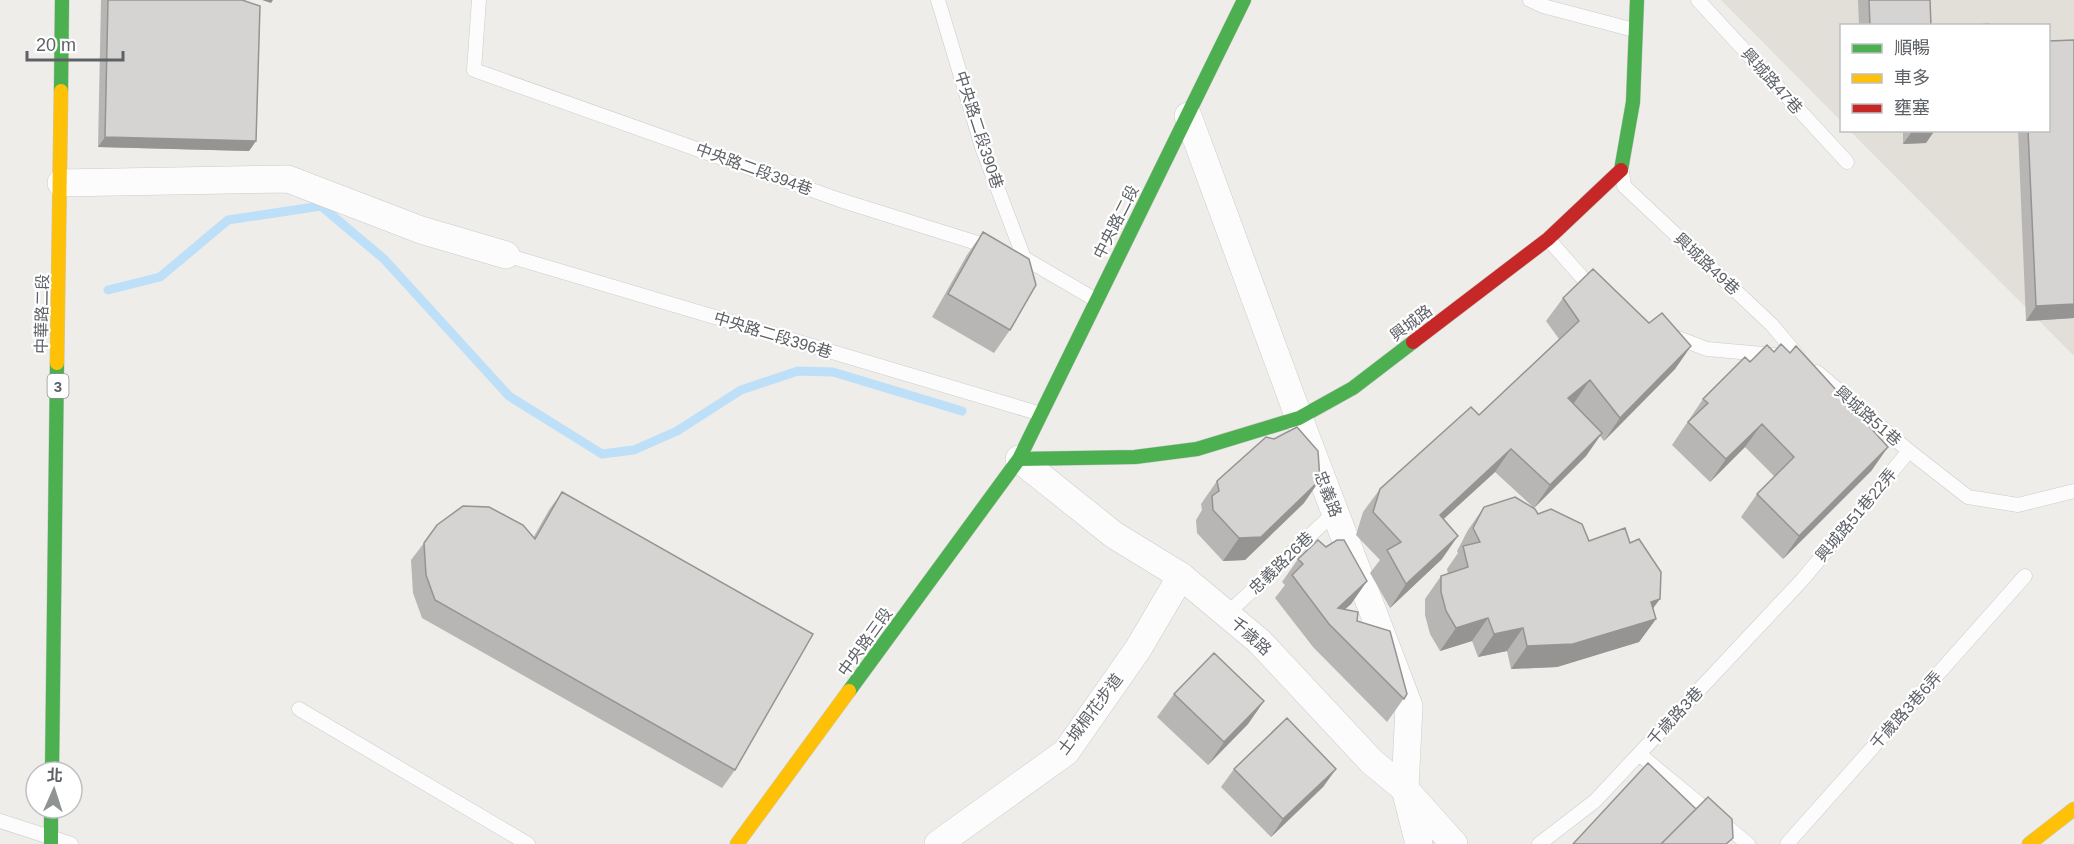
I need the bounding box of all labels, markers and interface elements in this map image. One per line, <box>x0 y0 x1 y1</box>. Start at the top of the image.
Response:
scale bar <box>27 24 123 62</box>
legend <box>1840 24 2050 132</box>
text: 20 m <box>36 35 76 55</box>
text: 順暢 <box>1894 38 1930 58</box>
street label: 興城路47巷 <box>1738 45 1806 117</box>
text: 車多 <box>1894 68 1930 88</box>
street label: 中央路二段390巷 <box>952 69 1006 191</box>
text: 壅塞 <box>1894 98 1930 118</box>
street label: 中央路二段394巷 <box>693 140 815 198</box>
street label: 中央路二段 <box>1090 182 1142 262</box>
street label: 興城路49巷 <box>1671 230 1743 298</box>
street label: 中華路二段 <box>33 274 51 354</box>
street label: 興城路 <box>1387 302 1435 344</box>
street label: 中央路二段396巷 <box>712 309 834 361</box>
road number: 3 <box>48 374 68 398</box>
street label: 興城路51巷 <box>1832 383 1904 449</box>
street label: 興城路51巷22弄 <box>1812 465 1900 565</box>
street label: 忠義路 <box>1311 469 1345 519</box>
street label: 忠義路26巷 <box>1246 528 1316 598</box>
street label: 中央路三段 <box>835 605 895 679</box>
street label: 千歲路 <box>1227 614 1275 658</box>
street label: 千歲路3巷6弄 <box>1867 668 1945 752</box>
street label: 土城桐花步道 <box>1054 671 1126 757</box>
street label: 千歲路3巷 <box>1644 684 1706 748</box>
north arrow <box>24 760 84 820</box>
text: 北 <box>46 767 63 784</box>

